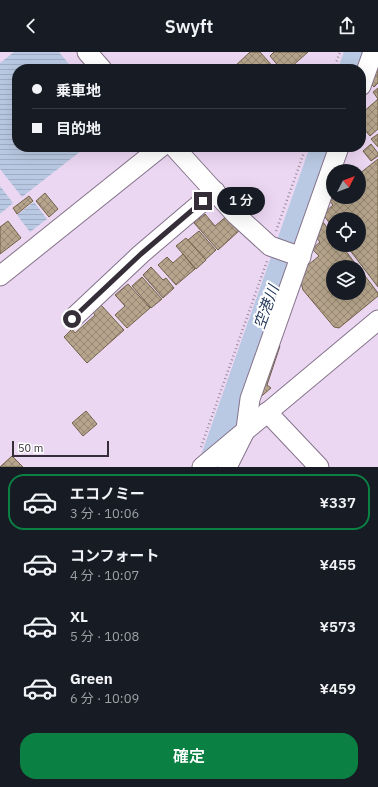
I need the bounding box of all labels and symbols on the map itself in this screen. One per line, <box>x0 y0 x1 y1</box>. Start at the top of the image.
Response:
north arrow <box>326 164 366 204</box>
callout: 1 分 <box>217 187 265 215</box>
route end <box>194 192 212 210</box>
water label: 空港川 <box>249 281 283 331</box>
route start <box>63 310 81 328</box>
scale bar <box>12 439 109 458</box>

